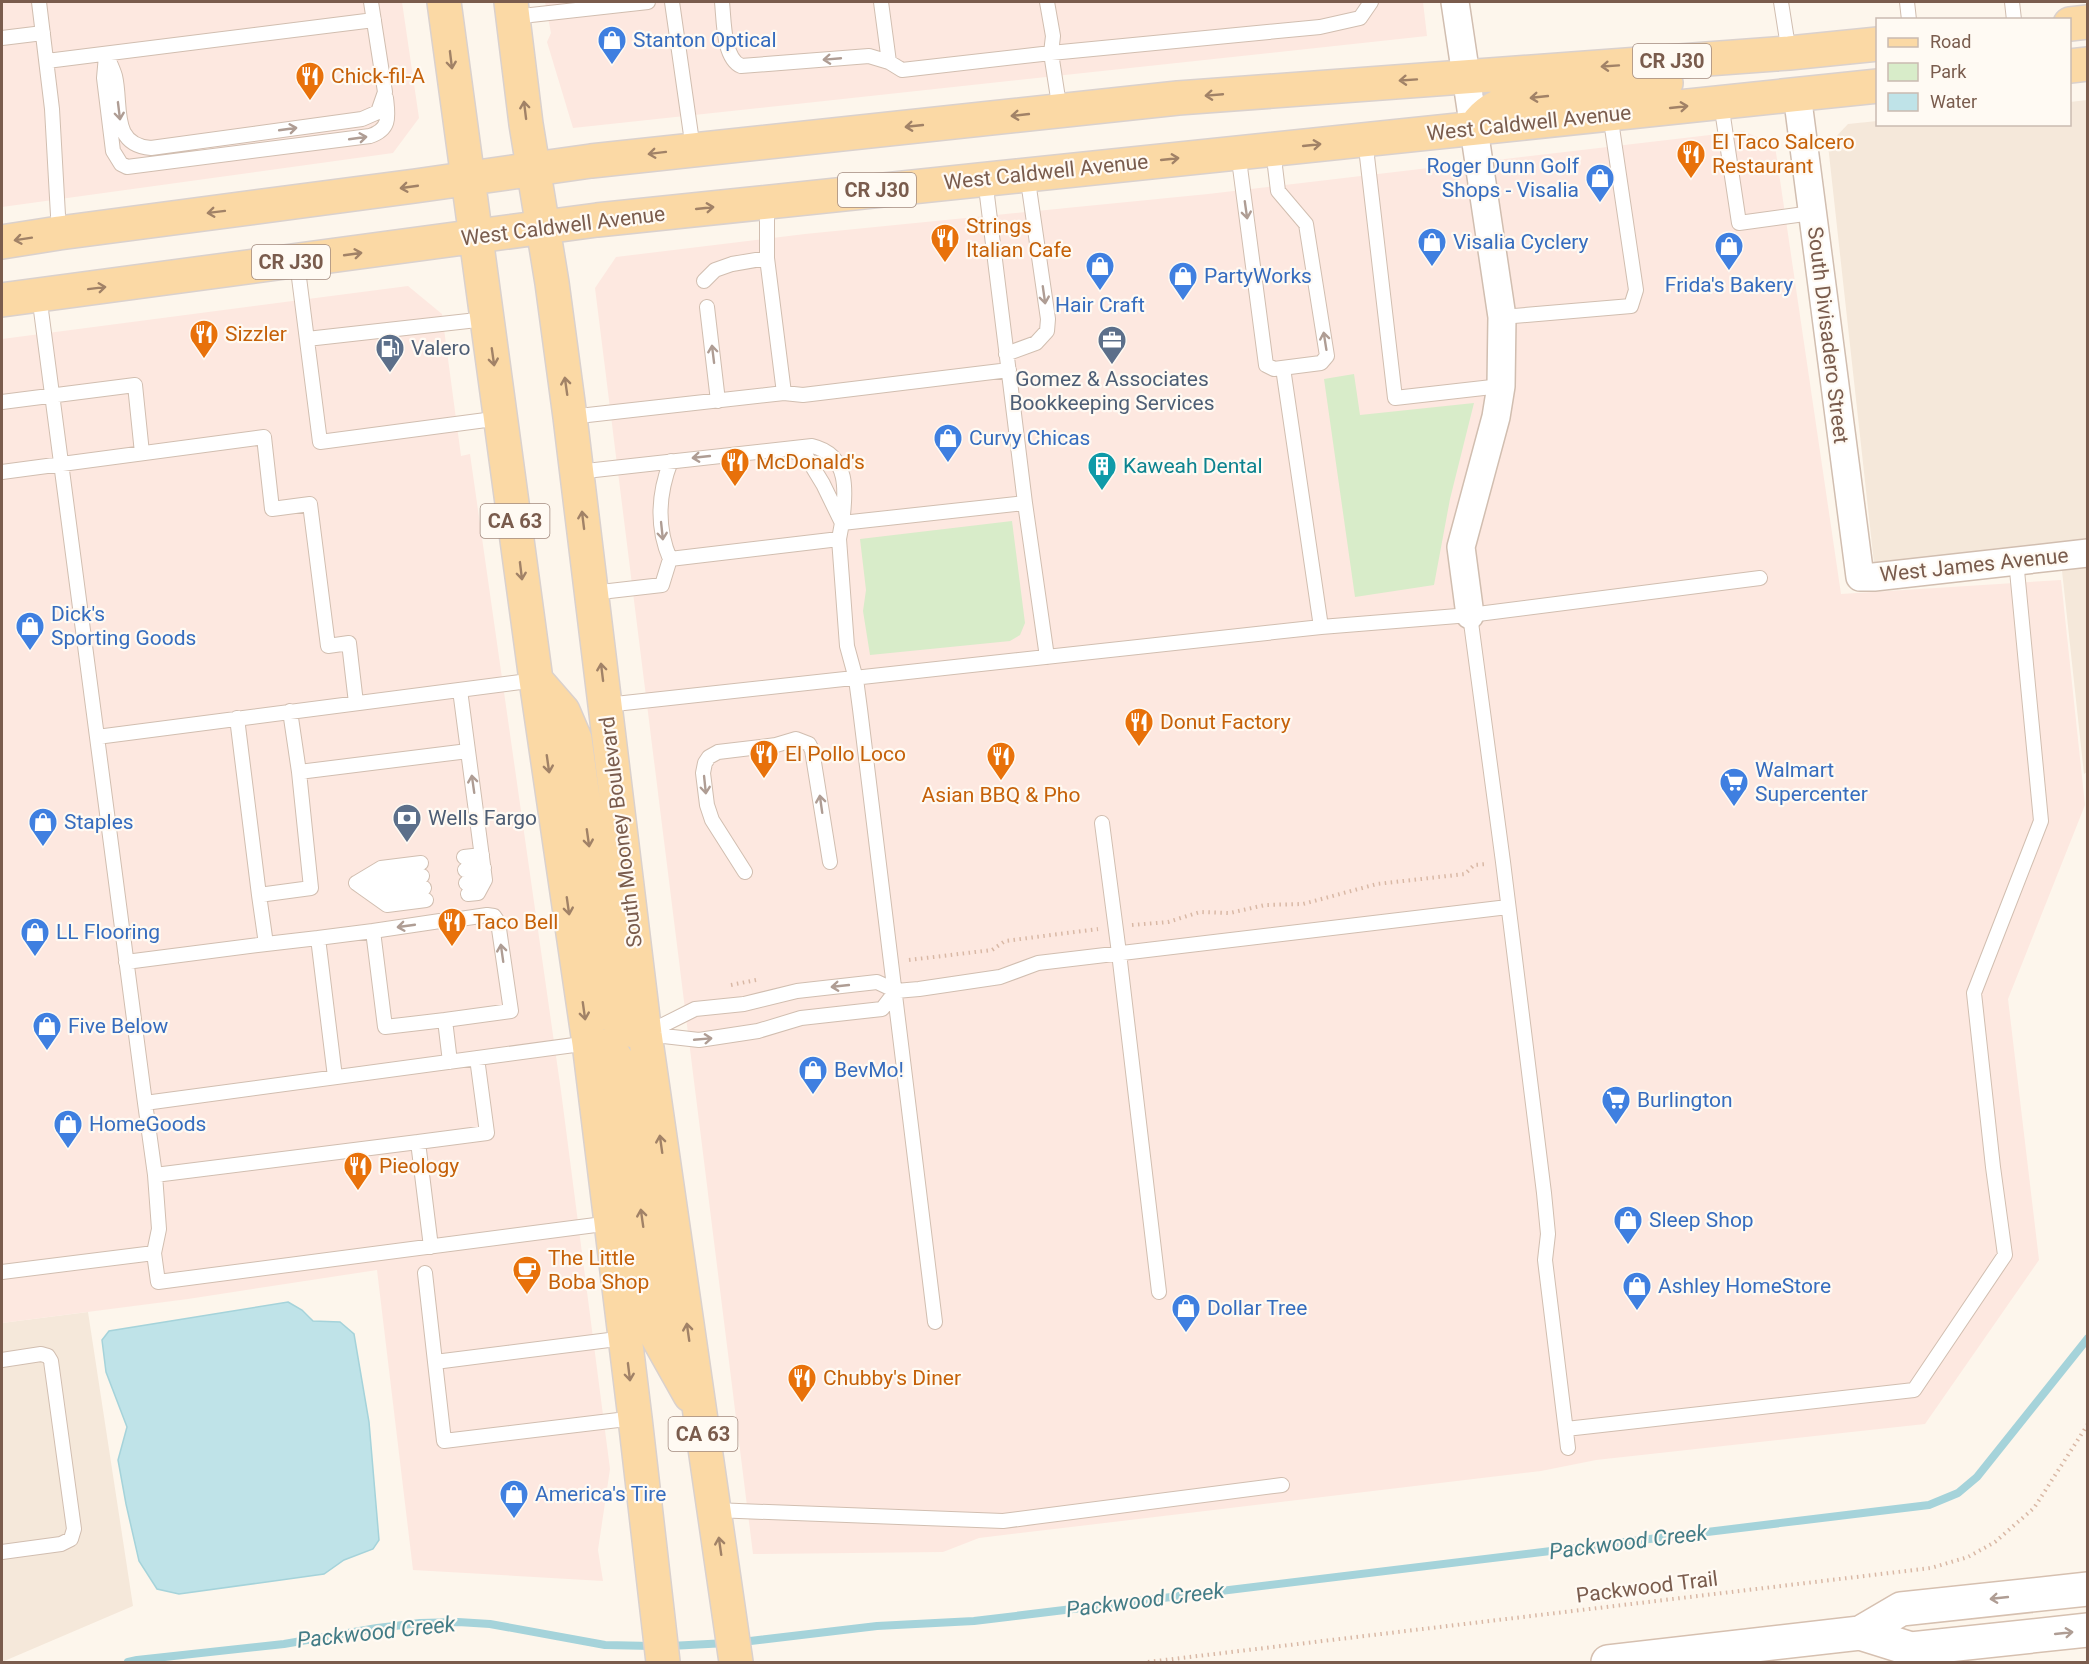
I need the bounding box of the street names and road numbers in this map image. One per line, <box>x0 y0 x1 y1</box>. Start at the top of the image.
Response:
road number: CR J30 <box>1633 44 1711 78</box>
street label: West Caldwell Avenue <box>1426 100 1632 146</box>
street label: West Caldwell Avenue <box>943 149 1149 195</box>
road number: CR J30 <box>838 173 916 207</box>
street label: West Caldwell Avenue <box>460 202 666 250</box>
street label: South Divisadero Street <box>1803 225 1853 445</box>
road number: CR J30 <box>252 245 330 279</box>
road number: CA 63 <box>480 504 550 538</box>
street label: West James Avenue <box>1878 543 2070 587</box>
street label: South Mooney Boulevard <box>595 715 647 949</box>
road number: CA 63 <box>668 1417 738 1451</box>
street label: Packwood Trail <box>1575 1566 1719 1608</box>

